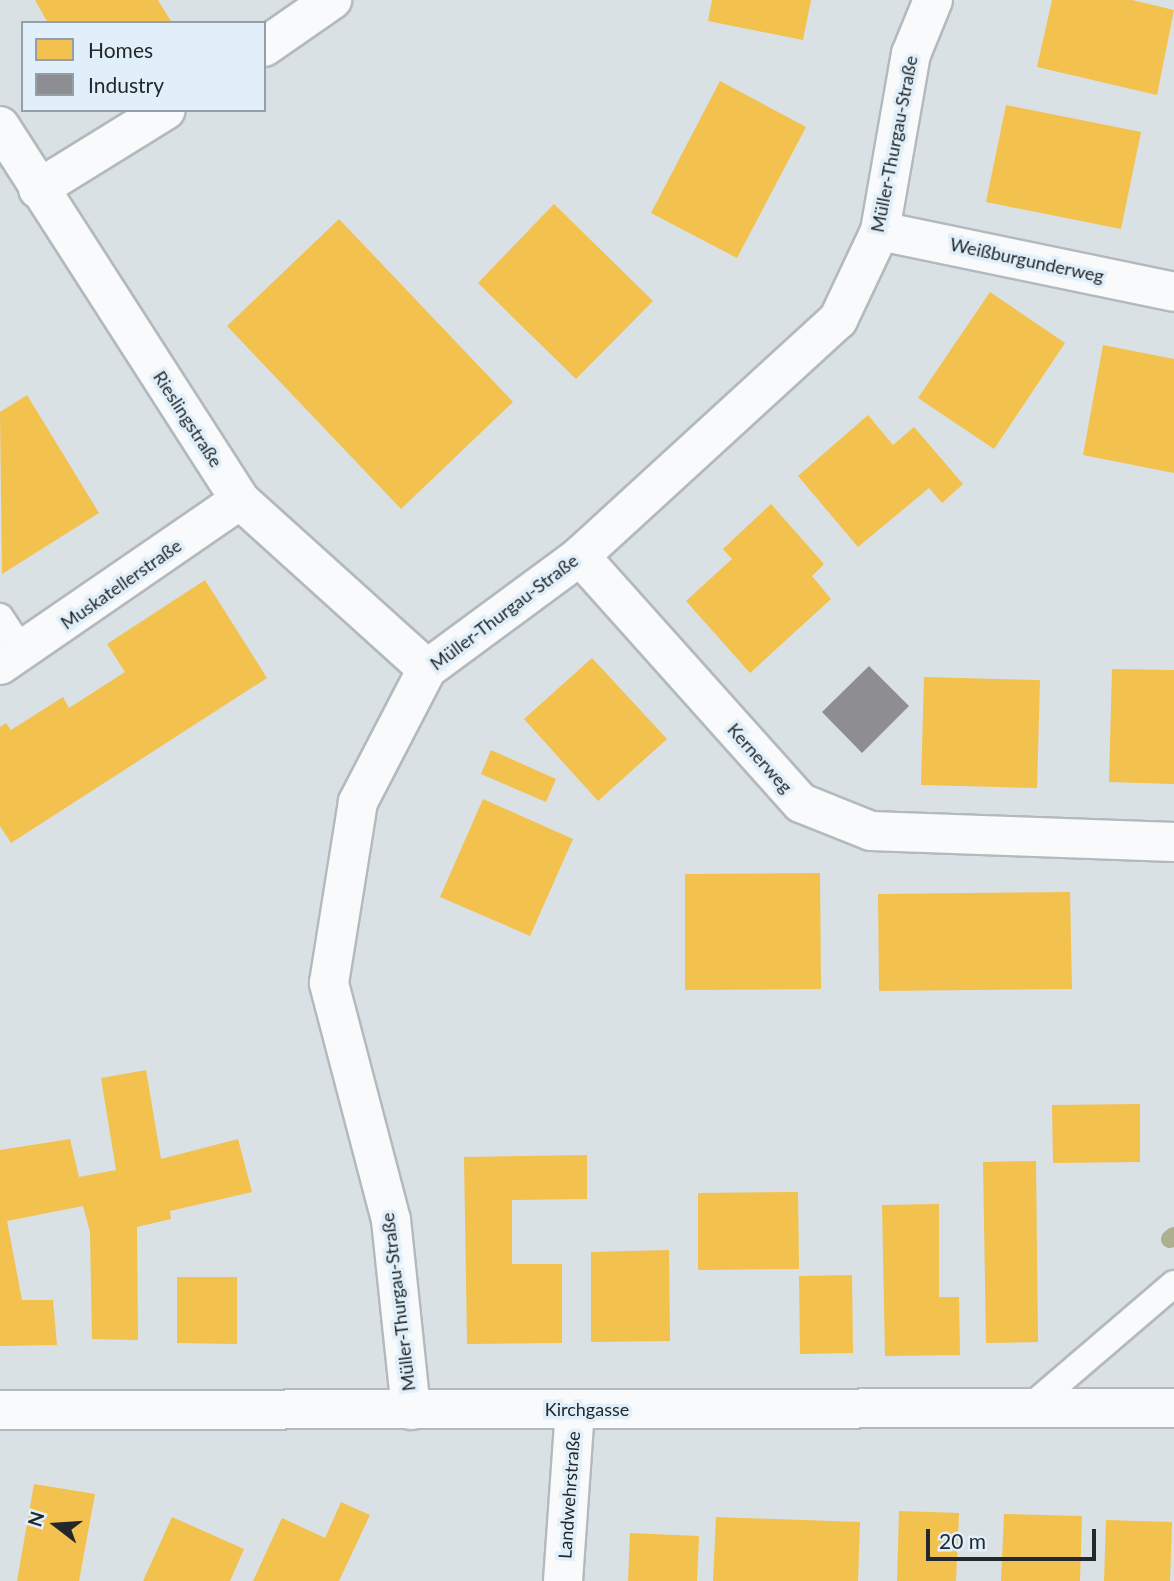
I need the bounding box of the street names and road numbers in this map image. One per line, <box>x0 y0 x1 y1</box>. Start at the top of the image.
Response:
street label: Müller-Thurgau-Straße <box>866 54 922 234</box>
street label: Weißburgunderweg <box>948 233 1106 287</box>
street label: Rieslingstraße <box>149 367 227 471</box>
street label: Muskatellerstraße <box>57 534 185 634</box>
street label: Müller-Thurgau-Straße <box>426 549 582 675</box>
street label: Kernerweg <box>723 719 797 797</box>
street label: Müller-Thurgau-Straße <box>376 1212 420 1392</box>
street label: Kirchgasse <box>545 1398 629 1420</box>
street label: Landwehrstraße <box>554 1430 584 1560</box>

